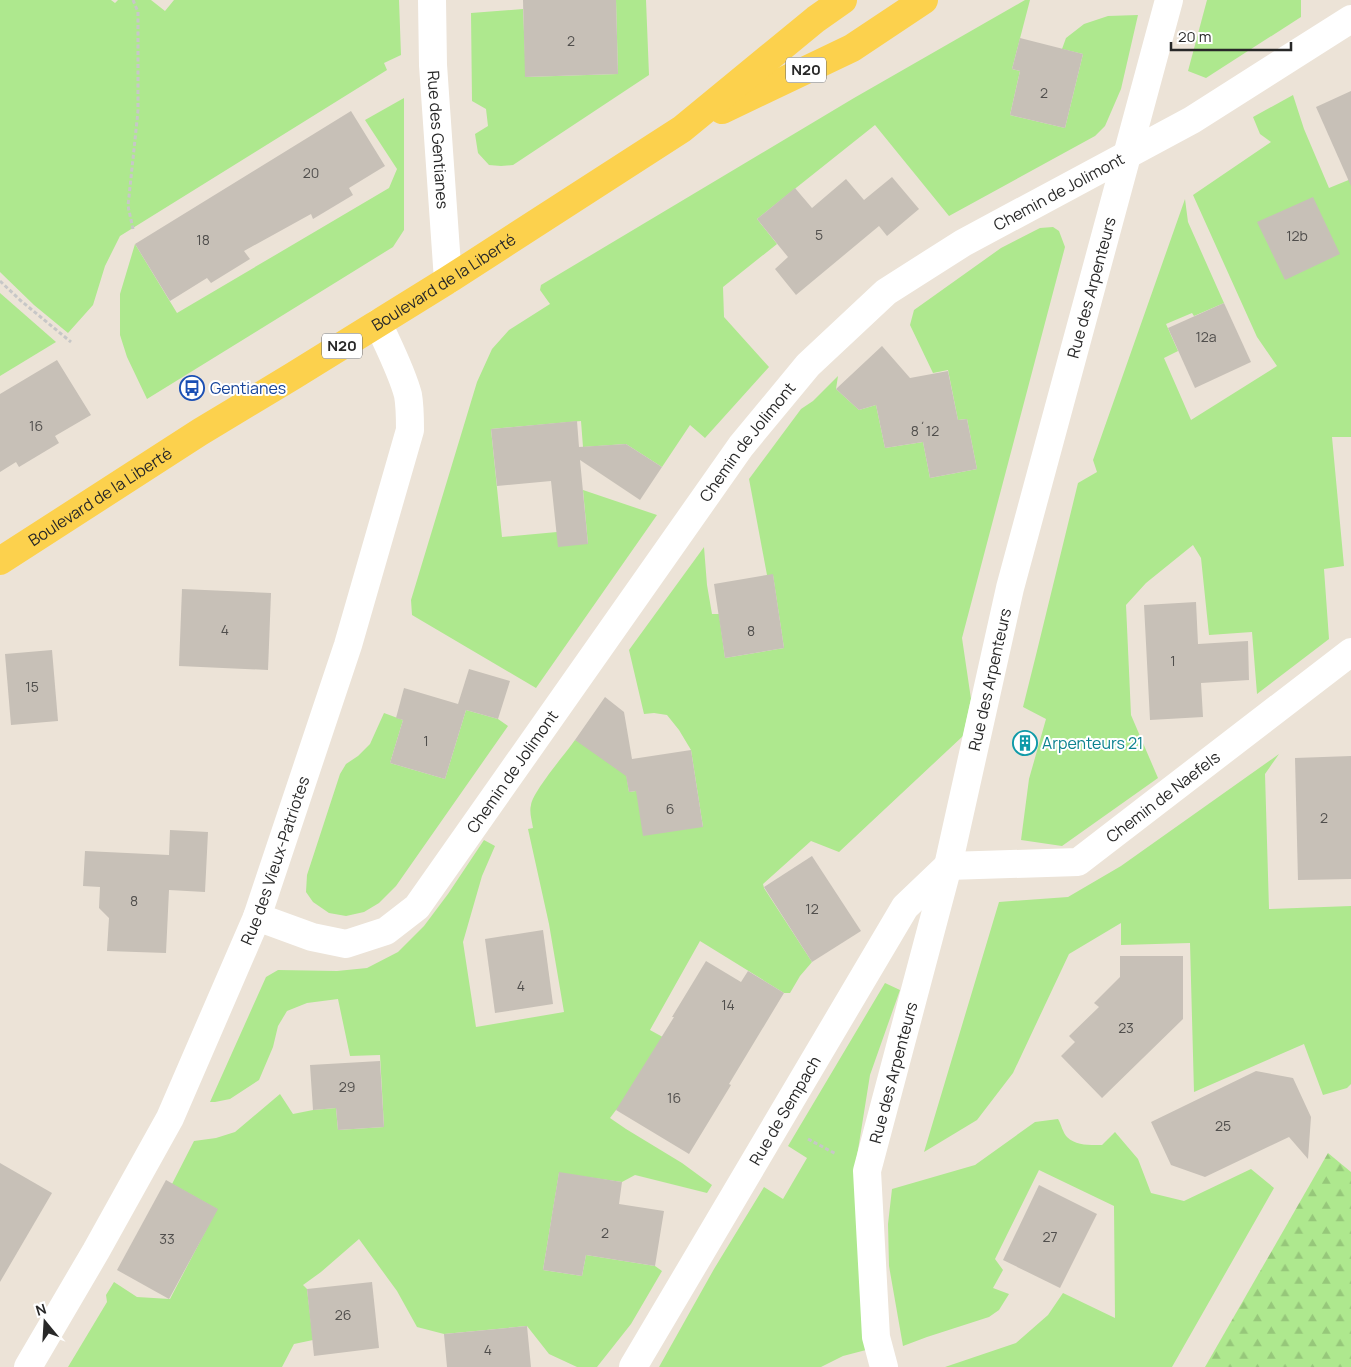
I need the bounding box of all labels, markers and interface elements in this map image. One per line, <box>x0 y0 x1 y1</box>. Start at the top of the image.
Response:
scale bar <box>1171 20 1291 52</box>
text: 20 m <box>1178 26 1211 47</box>
house number: 2 <box>567 31 575 50</box>
road number: N20 <box>786 58 826 82</box>
street label: Rue des Gentianes <box>422 70 454 210</box>
house number: 2 <box>1040 83 1048 102</box>
street label: Chemin de Jolimont <box>990 147 1128 236</box>
house number: 20 <box>303 163 319 182</box>
street label: Rue des Arpenteurs <box>1062 214 1121 361</box>
house number: 5 <box>815 225 823 244</box>
house number: 12b <box>1286 226 1308 245</box>
street label: Boulevard de la Liberté <box>367 228 520 336</box>
house number: 18 <box>196 230 210 249</box>
house number: 12a <box>1195 327 1217 346</box>
road number: N20 <box>322 334 362 358</box>
bus stop icon: Gentianes <box>179 375 205 401</box>
place label: Gentianes <box>210 377 286 399</box>
street label: Chemin de Jolimont <box>694 378 800 506</box>
house number: 16 <box>29 416 43 435</box>
house number: 8´12 <box>911 421 939 440</box>
street label: Boulevard de la Liberté <box>24 442 176 551</box>
street label: Rue des Arpenteurs <box>963 606 1016 753</box>
house number: 4 <box>221 620 229 639</box>
house number: 8 <box>747 621 755 640</box>
house number: 1 <box>1170 651 1176 670</box>
house number: 15 <box>25 677 39 696</box>
street label: Chemin de Jolimont <box>461 706 563 837</box>
building icon: Arpenteurs 21 <box>1012 730 1038 756</box>
house number: 1 <box>423 731 429 750</box>
place label: Arpenteurs 21 <box>1042 732 1143 754</box>
street label: Chemin de Naefels <box>1101 746 1224 848</box>
street label: Rue des Vieux-Patriotes <box>235 773 314 948</box>
house number: 6 <box>666 799 674 818</box>
house number: 2 <box>1320 808 1328 827</box>
house number: 8 <box>130 891 138 910</box>
house number: 12 <box>805 899 819 918</box>
house number: 4 <box>517 976 525 995</box>
house number: 14 <box>721 995 735 1014</box>
street label: Rue des Arpenteurs <box>864 1000 922 1146</box>
house number: 23 <box>1118 1018 1134 1037</box>
street label: Rue de Sempach <box>744 1052 826 1169</box>
house number: 29 <box>339 1077 355 1096</box>
house number: 16 <box>667 1088 681 1107</box>
house number: 25 <box>1215 1116 1231 1135</box>
house number: 2 <box>601 1223 609 1242</box>
house number: 27 <box>1042 1227 1058 1246</box>
house number: 33 <box>159 1229 175 1248</box>
north arrow <box>20 1297 70 1347</box>
text: N <box>33 1299 49 1320</box>
house number: 26 <box>335 1305 351 1324</box>
house number: 4 <box>484 1340 492 1359</box>

